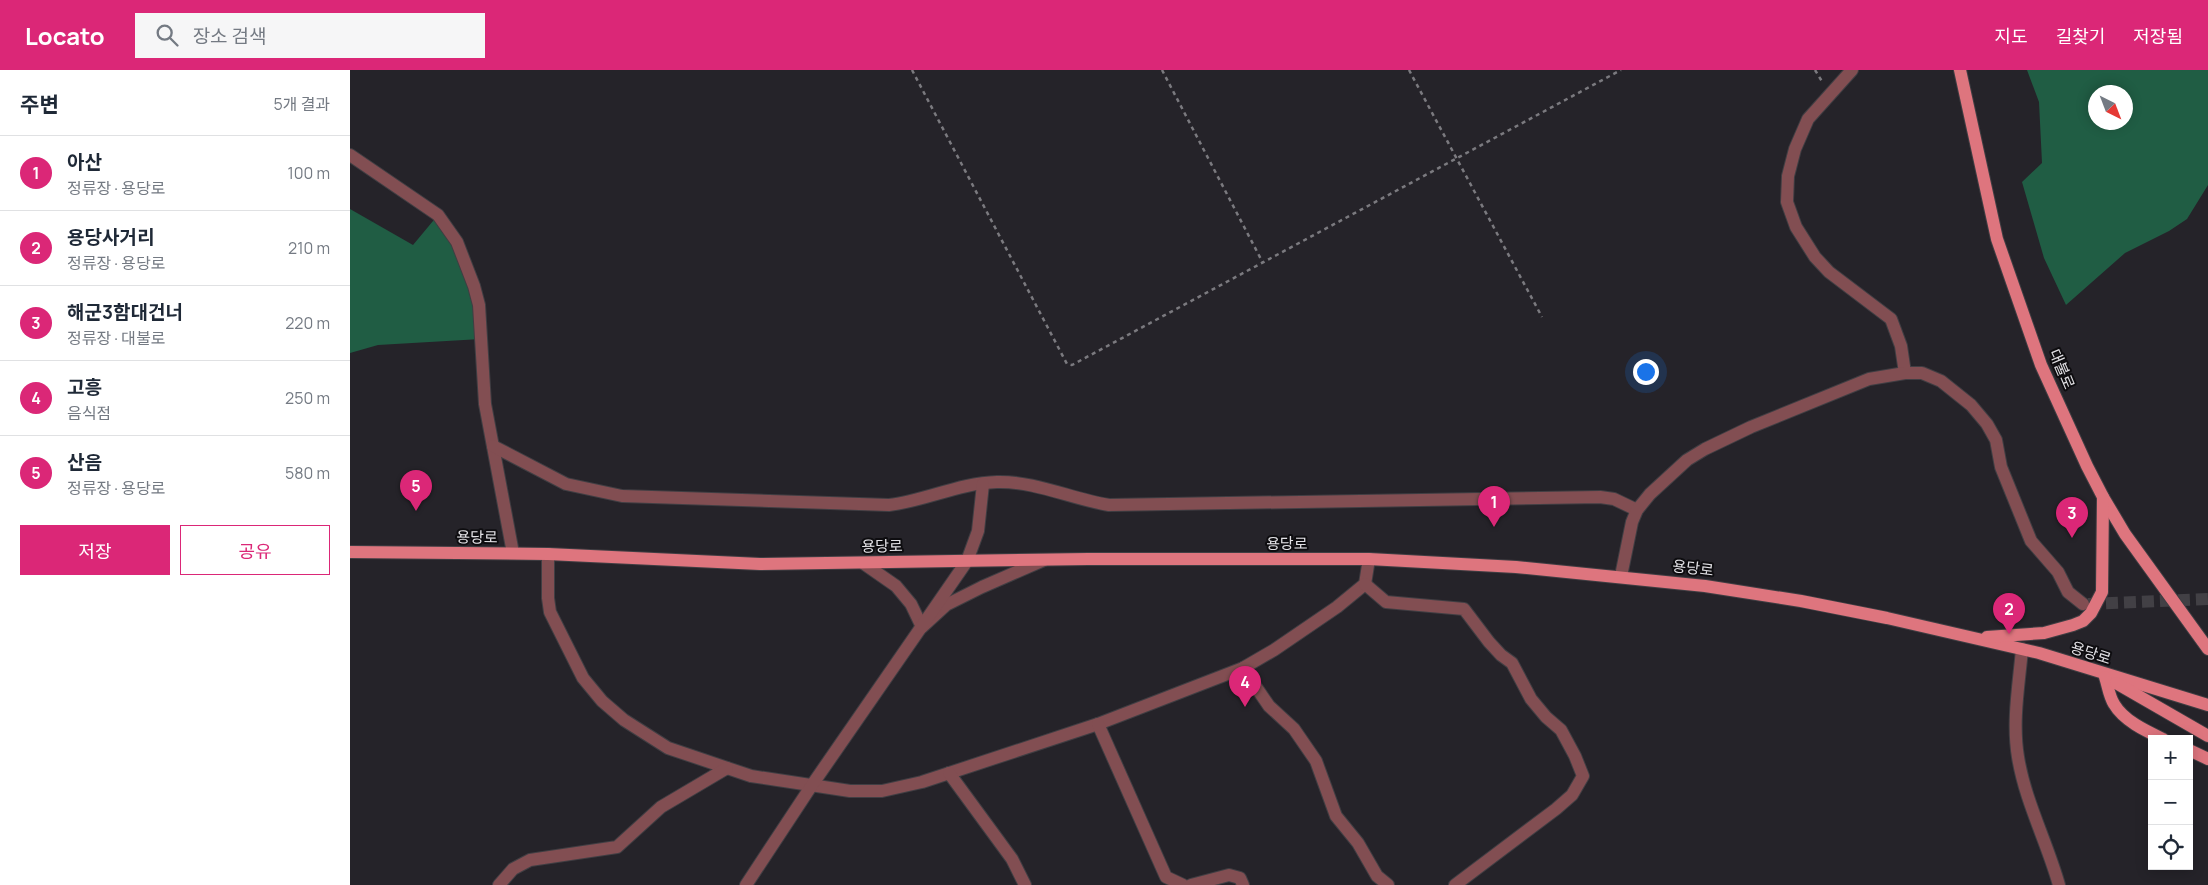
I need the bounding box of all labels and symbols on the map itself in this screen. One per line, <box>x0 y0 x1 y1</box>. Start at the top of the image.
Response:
north arrow <box>2088 85 2133 130</box>
street label: 대불로 <box>2044 346 2080 392</box>
your location <box>1633 359 1659 385</box>
pin: 5 <box>400 470 432 511</box>
pin: 1 <box>1478 486 1510 527</box>
pin: 3 <box>2056 497 2088 538</box>
street label: 용당로 <box>456 526 498 548</box>
street label: 용당로 <box>1266 533 1308 554</box>
street label: 용당로 <box>861 535 903 557</box>
street label: 용당로 <box>1671 555 1715 581</box>
pin: 2 <box>1993 593 2025 634</box>
street label: 용당로 <box>2068 637 2114 669</box>
pin: 4 <box>1229 666 1261 707</box>

